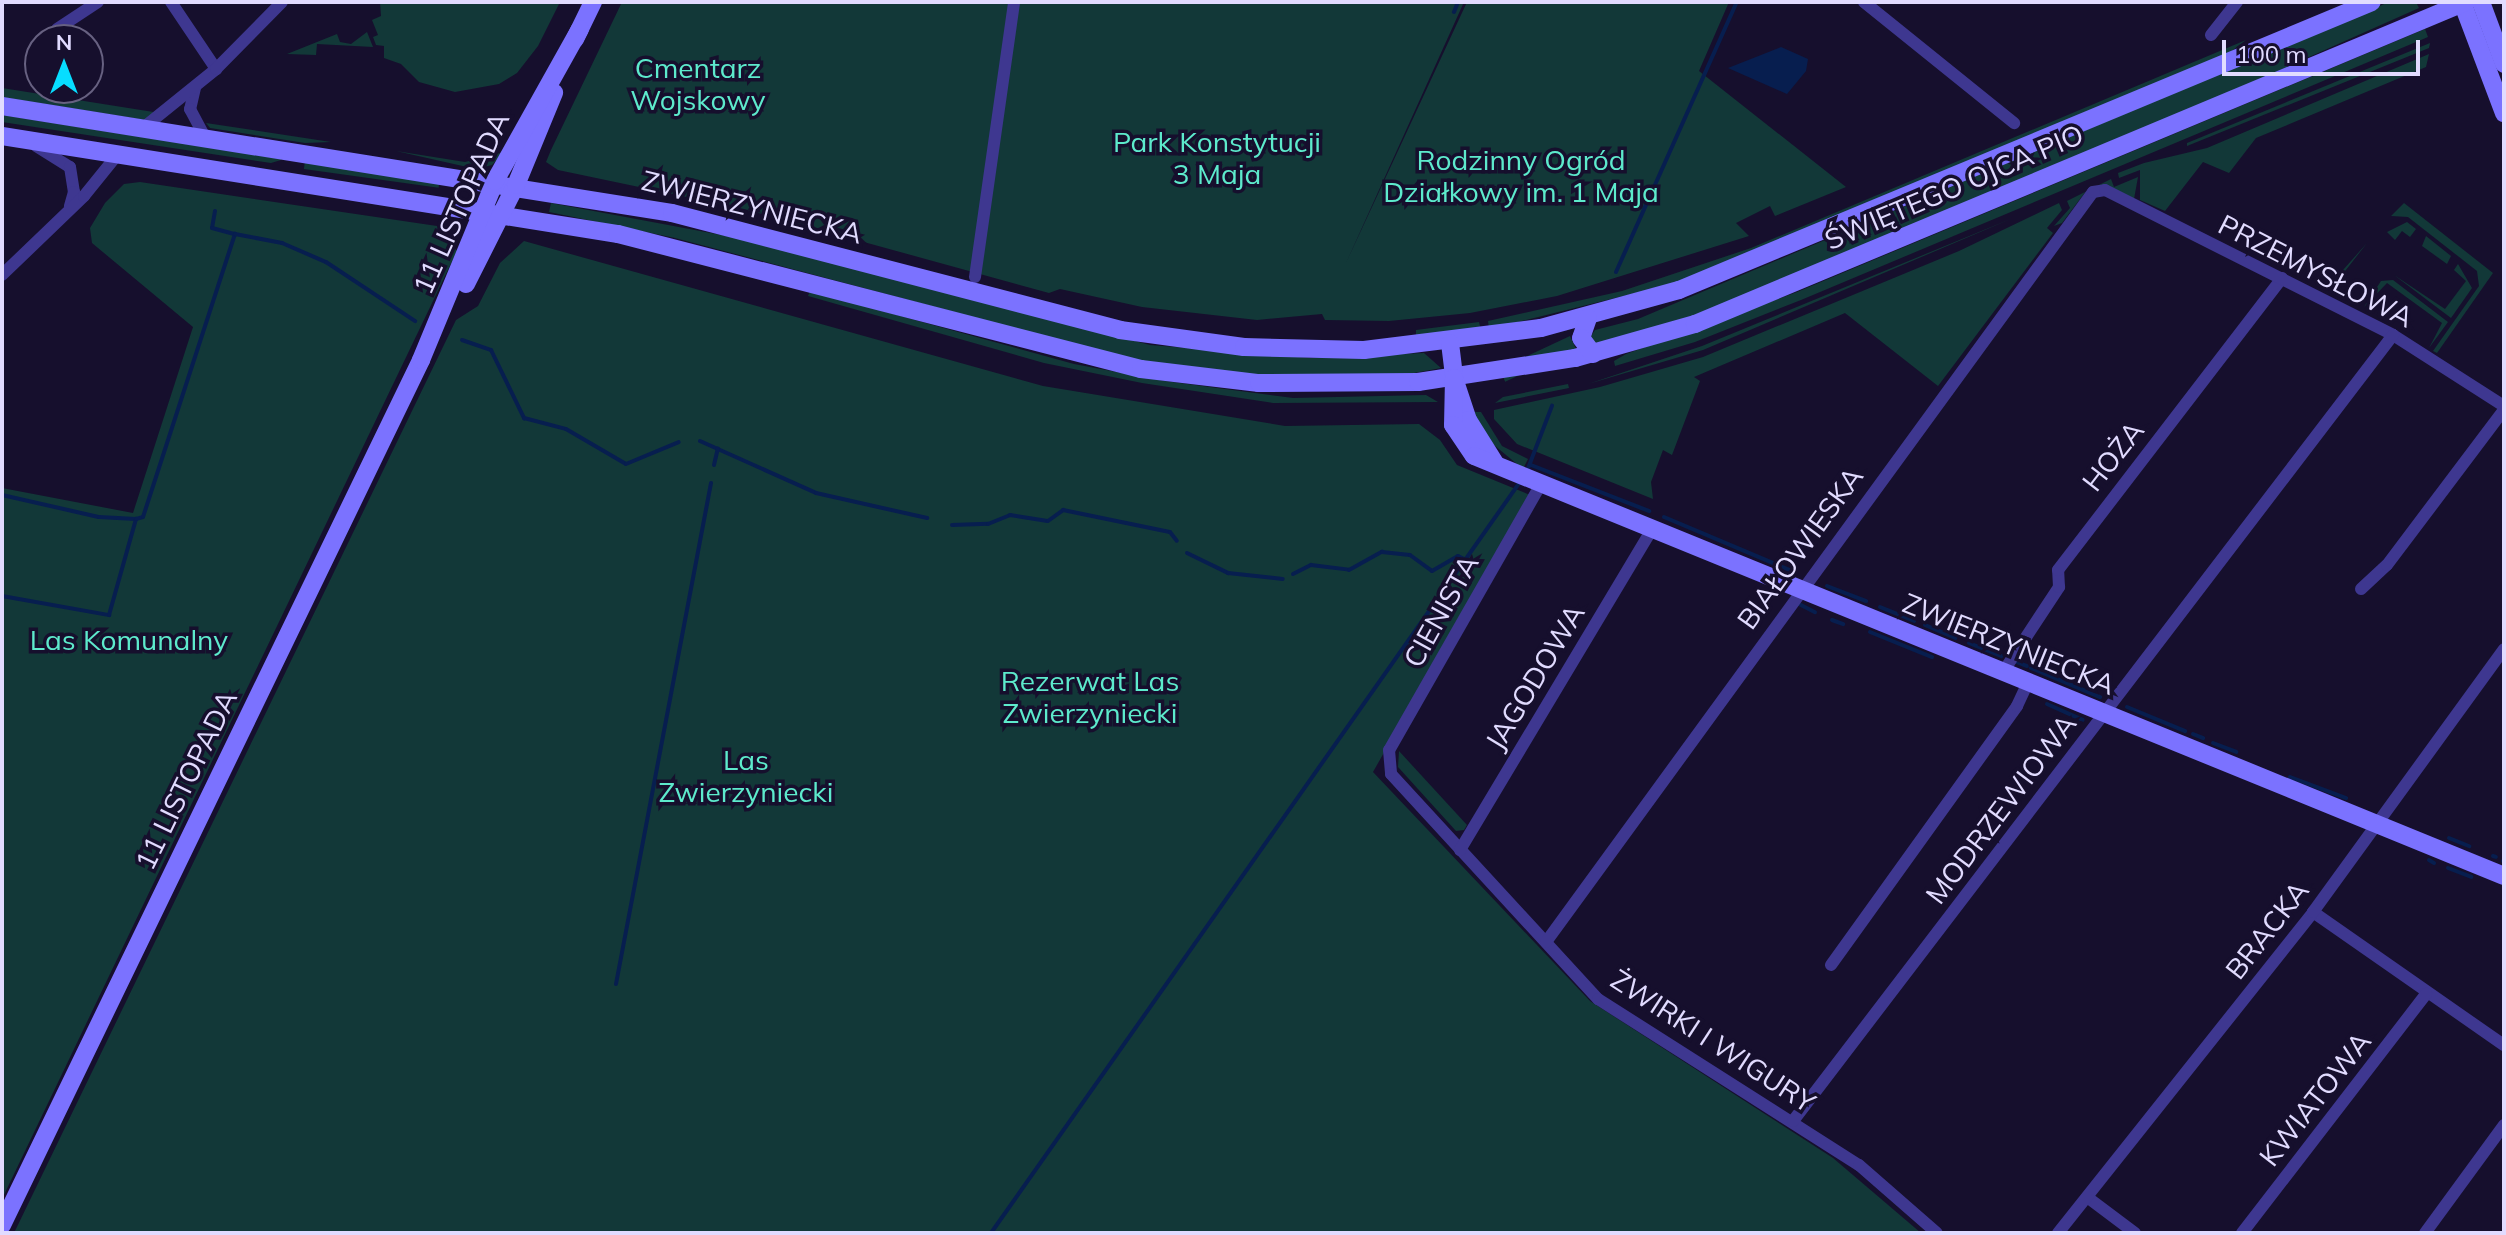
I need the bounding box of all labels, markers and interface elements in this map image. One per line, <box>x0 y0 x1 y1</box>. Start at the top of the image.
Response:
north arrow <box>24 24 104 104</box>
scale bar <box>2226 24 2424 74</box>
text: N <box>56 28 72 56</box>
text: 100 m <box>2236 39 2307 69</box>
park label: Cmentarz Wojskowy <box>630 51 766 117</box>
street label: 11 LISTOPADA <box>406 107 516 299</box>
street label: ŚWIĘTEGO OJCA PIO <box>1820 117 2088 257</box>
park label: Park Konstytucji 3 Maja <box>1113 125 1321 191</box>
park label: Rodzinny Ogród Działkowy im. 1 Maja <box>1383 143 1659 209</box>
street label: ZWIERZYNIECKA <box>638 163 866 251</box>
street label: PRZEMYSŁOWA <box>2213 207 2419 335</box>
street label: HOŻA <box>2075 414 2151 498</box>
street label: BIAŁOWIESKA <box>1730 461 1870 635</box>
street label: CIENISTA <box>1396 549 1486 673</box>
street label: ZWIERZYNIECKA <box>1898 586 2120 702</box>
street label: JAGODOWA <box>1478 598 1592 756</box>
park label: Las Komunalny <box>30 623 228 657</box>
park label: Rezerwat Las Zwierzyniecki <box>1001 664 1179 730</box>
street label: 11 LISTOPADA <box>128 685 244 875</box>
street label: MODRZEWIOWA <box>1919 708 2083 910</box>
park label: Las Zwierzyniecki <box>659 743 833 809</box>
street label: BRACKA <box>2218 874 2316 986</box>
street label: ŻWIRKI I WIGURY <box>1605 962 1821 1120</box>
street label: KWIATOWA <box>2252 1025 2378 1173</box>

